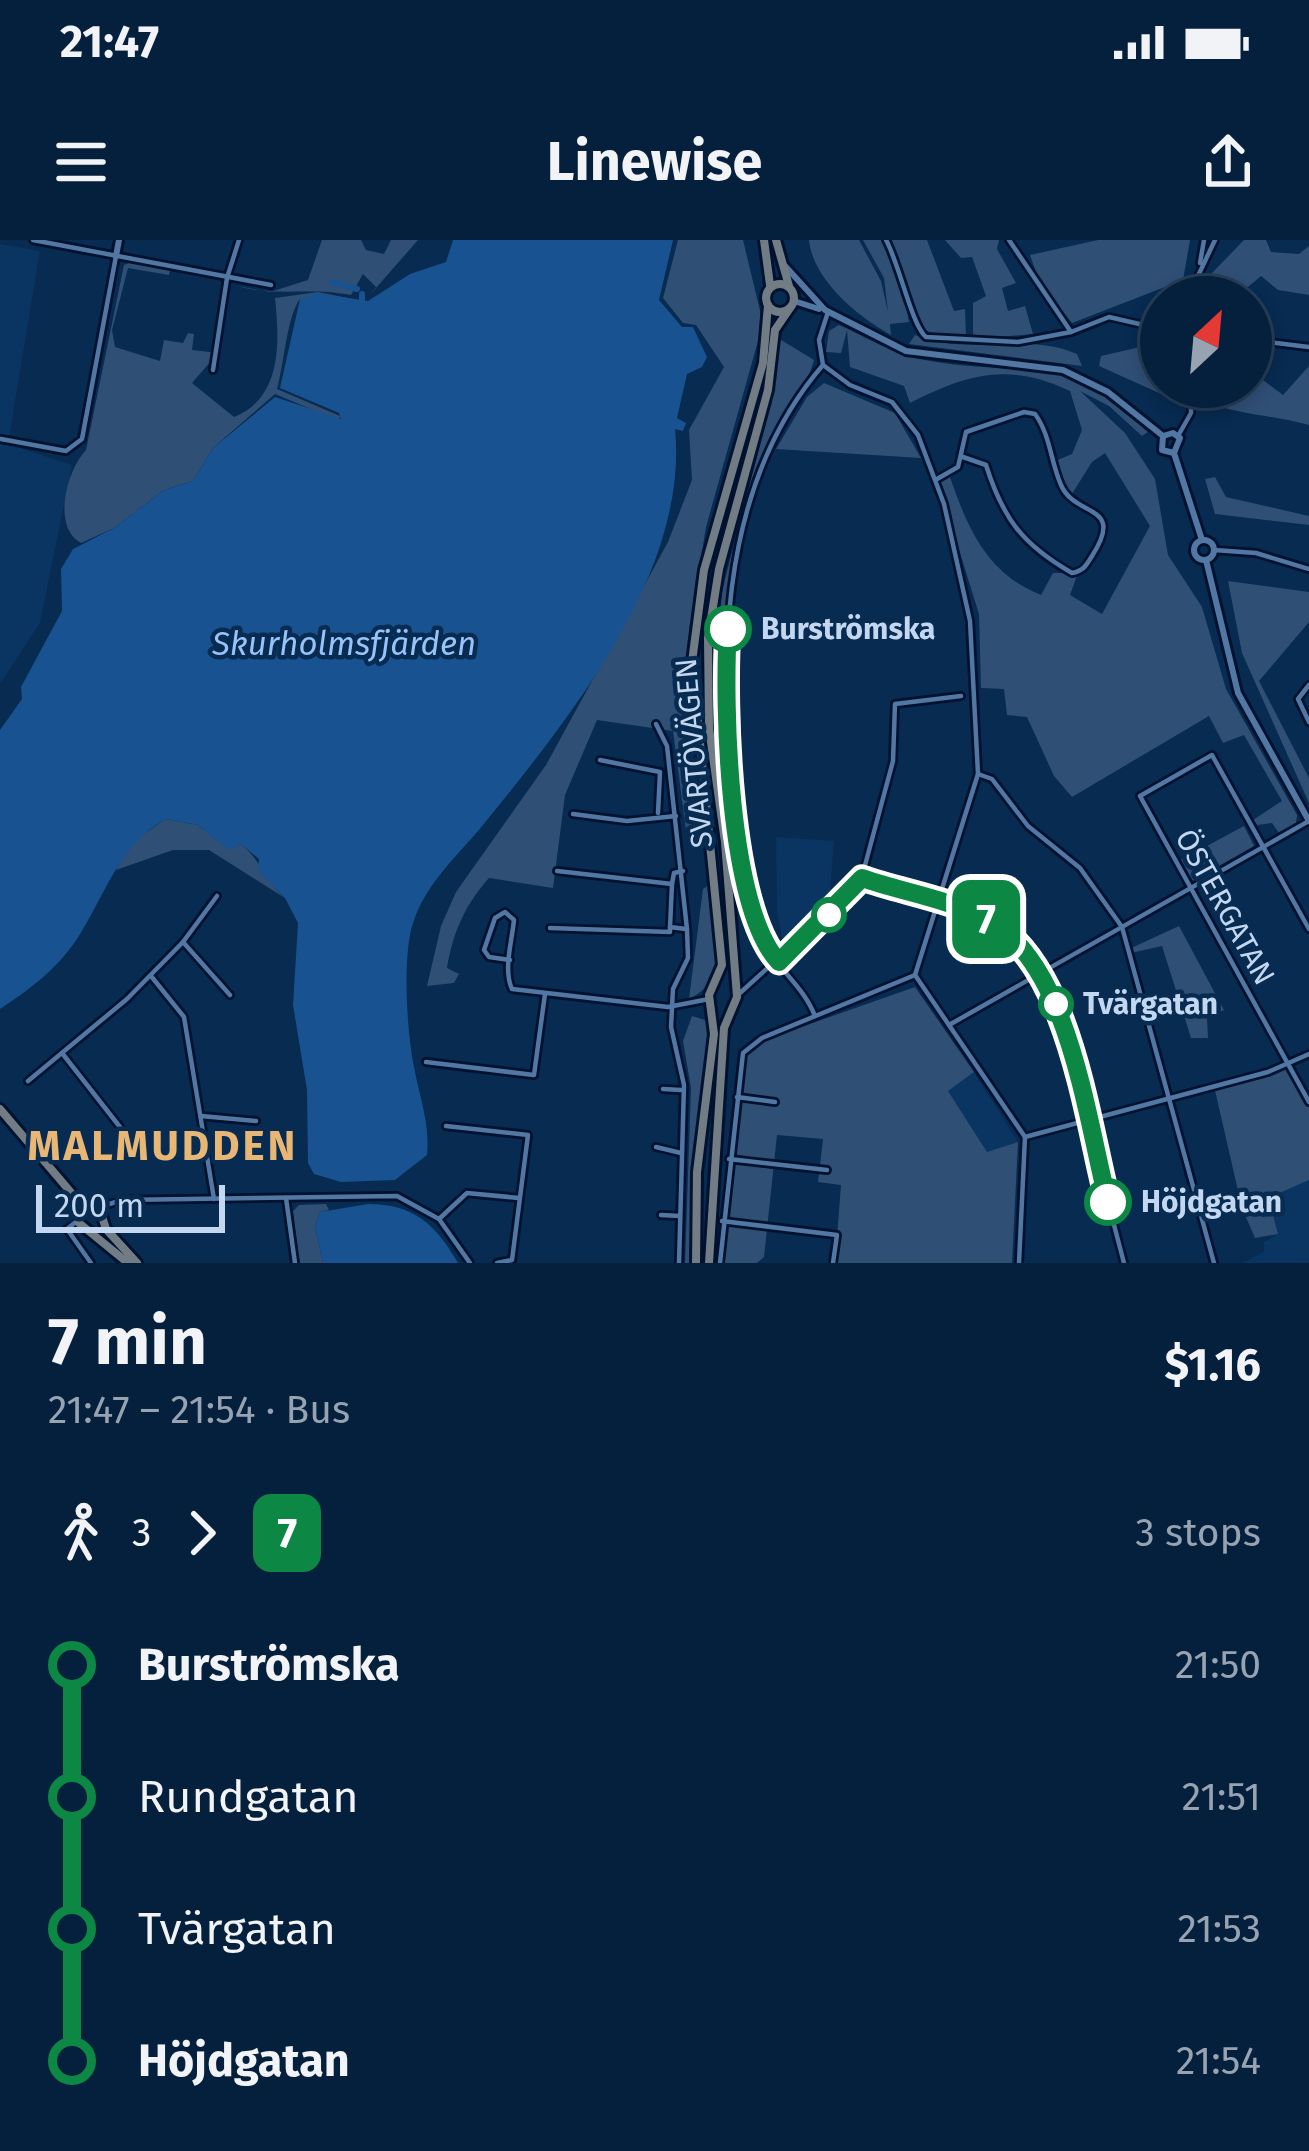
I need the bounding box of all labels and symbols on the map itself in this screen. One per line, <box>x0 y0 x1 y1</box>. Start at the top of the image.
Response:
north arrow <box>1140 276 1272 408</box>
marker: Burströmska <box>706 607 750 651</box>
place label: Burströmska <box>761 611 935 647</box>
water label: Skurholmsfjärden <box>211 624 476 664</box>
street label: SVARTÖVÄGEN <box>668 657 720 849</box>
street label: ÖSTERGATAN <box>1168 823 1282 991</box>
line badge: 7 <box>947 880 1025 958</box>
unlabelled marker <box>813 899 845 931</box>
place label: Tvärgatan <box>1083 986 1218 1022</box>
marker: Tvärgatan <box>1040 988 1072 1020</box>
district label: MALMUDDEN <box>28 1121 298 1171</box>
scale bar <box>36 1179 225 1232</box>
marker: Höjdgatan <box>1086 1180 1130 1224</box>
place label: Höjdgatan <box>1141 1184 1282 1220</box>

